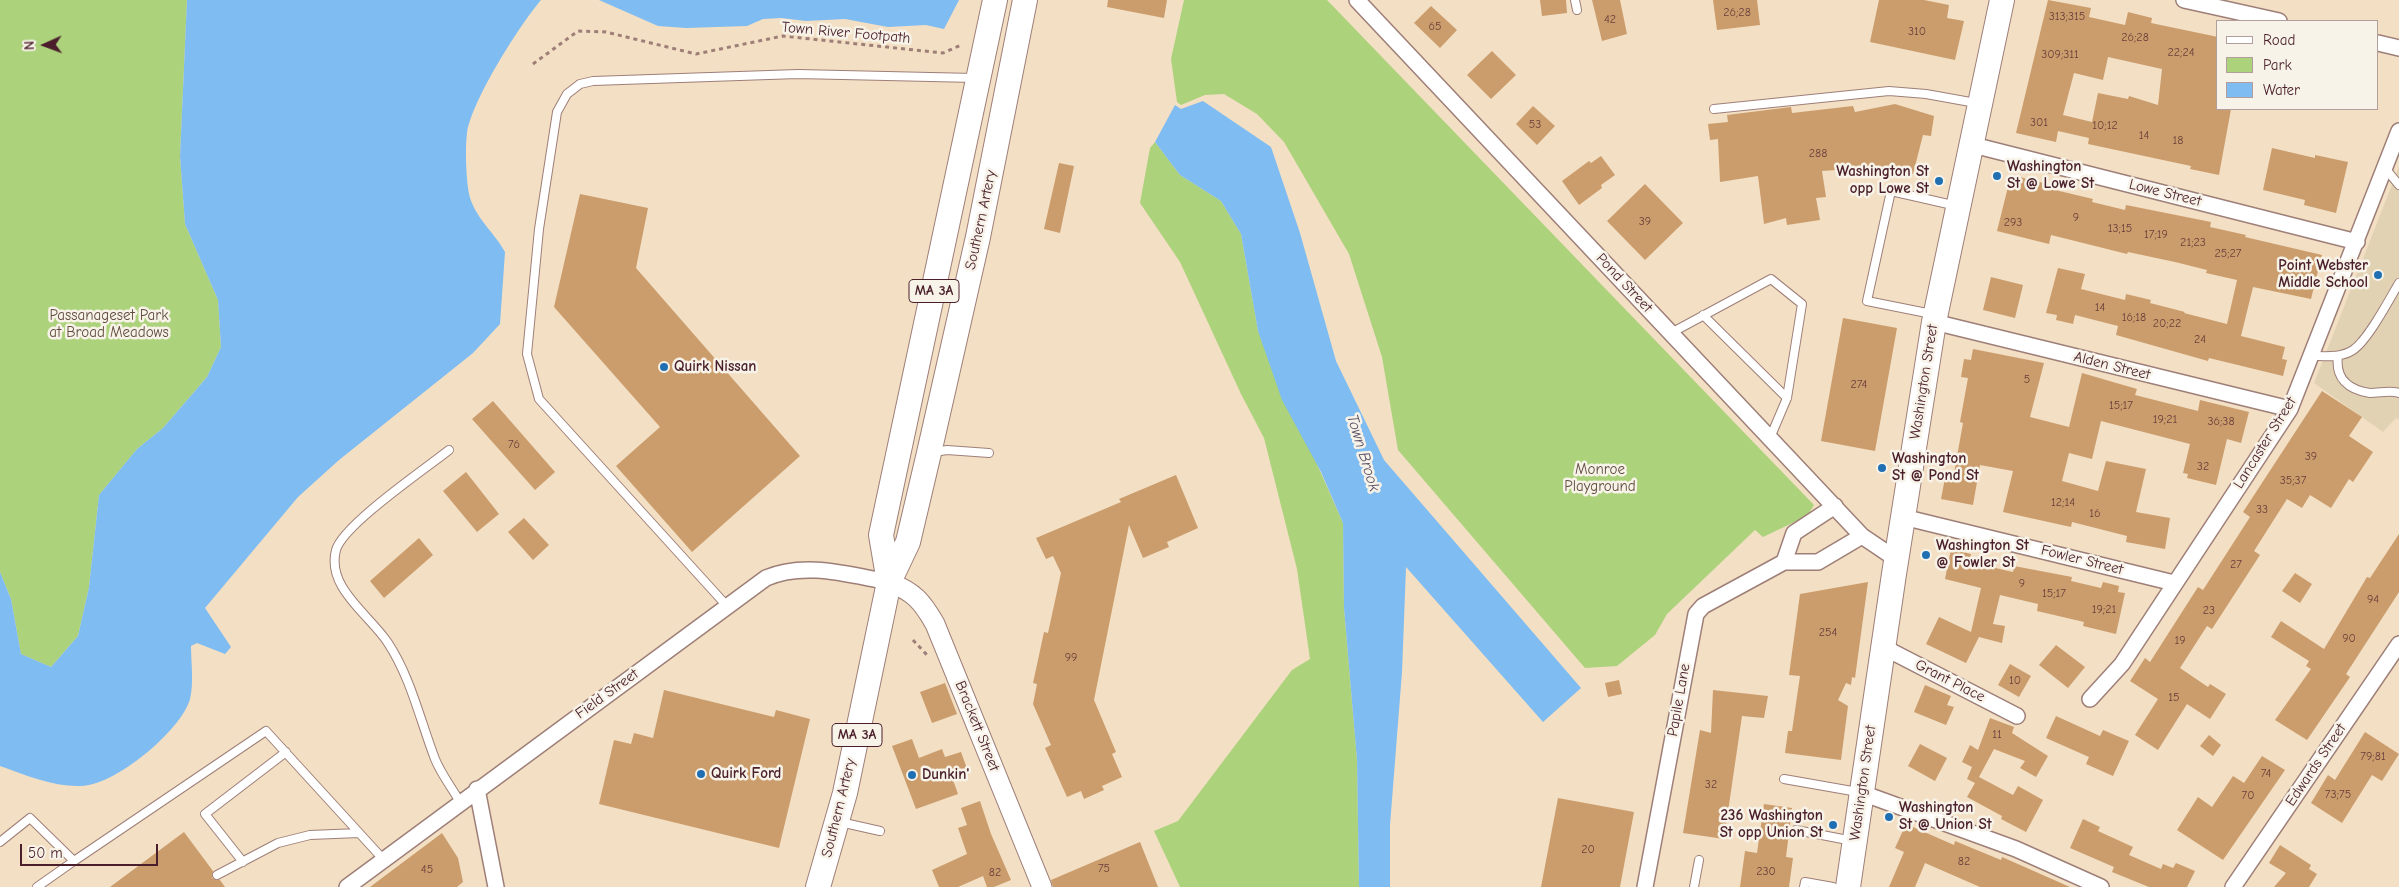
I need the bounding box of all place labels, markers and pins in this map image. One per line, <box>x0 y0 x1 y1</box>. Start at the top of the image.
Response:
place label: Washington St @ Lowe St <box>2007 158 2094 193</box>
place label: Washington St opp Lowe St <box>1836 163 1929 198</box>
marker: Washington St @ Lowe St <box>1991 170 2003 182</box>
marker: Washington St opp Lowe St <box>1933 175 1945 187</box>
place label: Point Webster Middle School <box>2278 257 2368 292</box>
marker: Point Webster Middle School <box>2372 269 2384 281</box>
place label: Quirk Nissan <box>674 358 756 376</box>
marker: Quirk Nissan <box>658 361 670 373</box>
place label: Washington St @ Pond St <box>1892 450 1979 485</box>
marker: Washington St @ Pond St <box>1876 462 1888 474</box>
place label: Washington St @ Fowler St <box>1936 537 2029 572</box>
marker: Washington St @ Fowler St <box>1920 549 1932 561</box>
place label: Quirk Ford <box>711 765 781 783</box>
place label: Dunkin' <box>922 766 969 784</box>
marker: Quirk Ford <box>695 768 707 780</box>
marker: Dunkin' <box>906 769 918 781</box>
place label: Washington St @ Union St <box>1899 799 1992 834</box>
place label: 236 Washington St opp Union St <box>1720 807 1823 842</box>
marker: Washington St @ Union St <box>1883 811 1895 823</box>
marker: 236 Washington St opp Union St <box>1827 819 1839 831</box>

